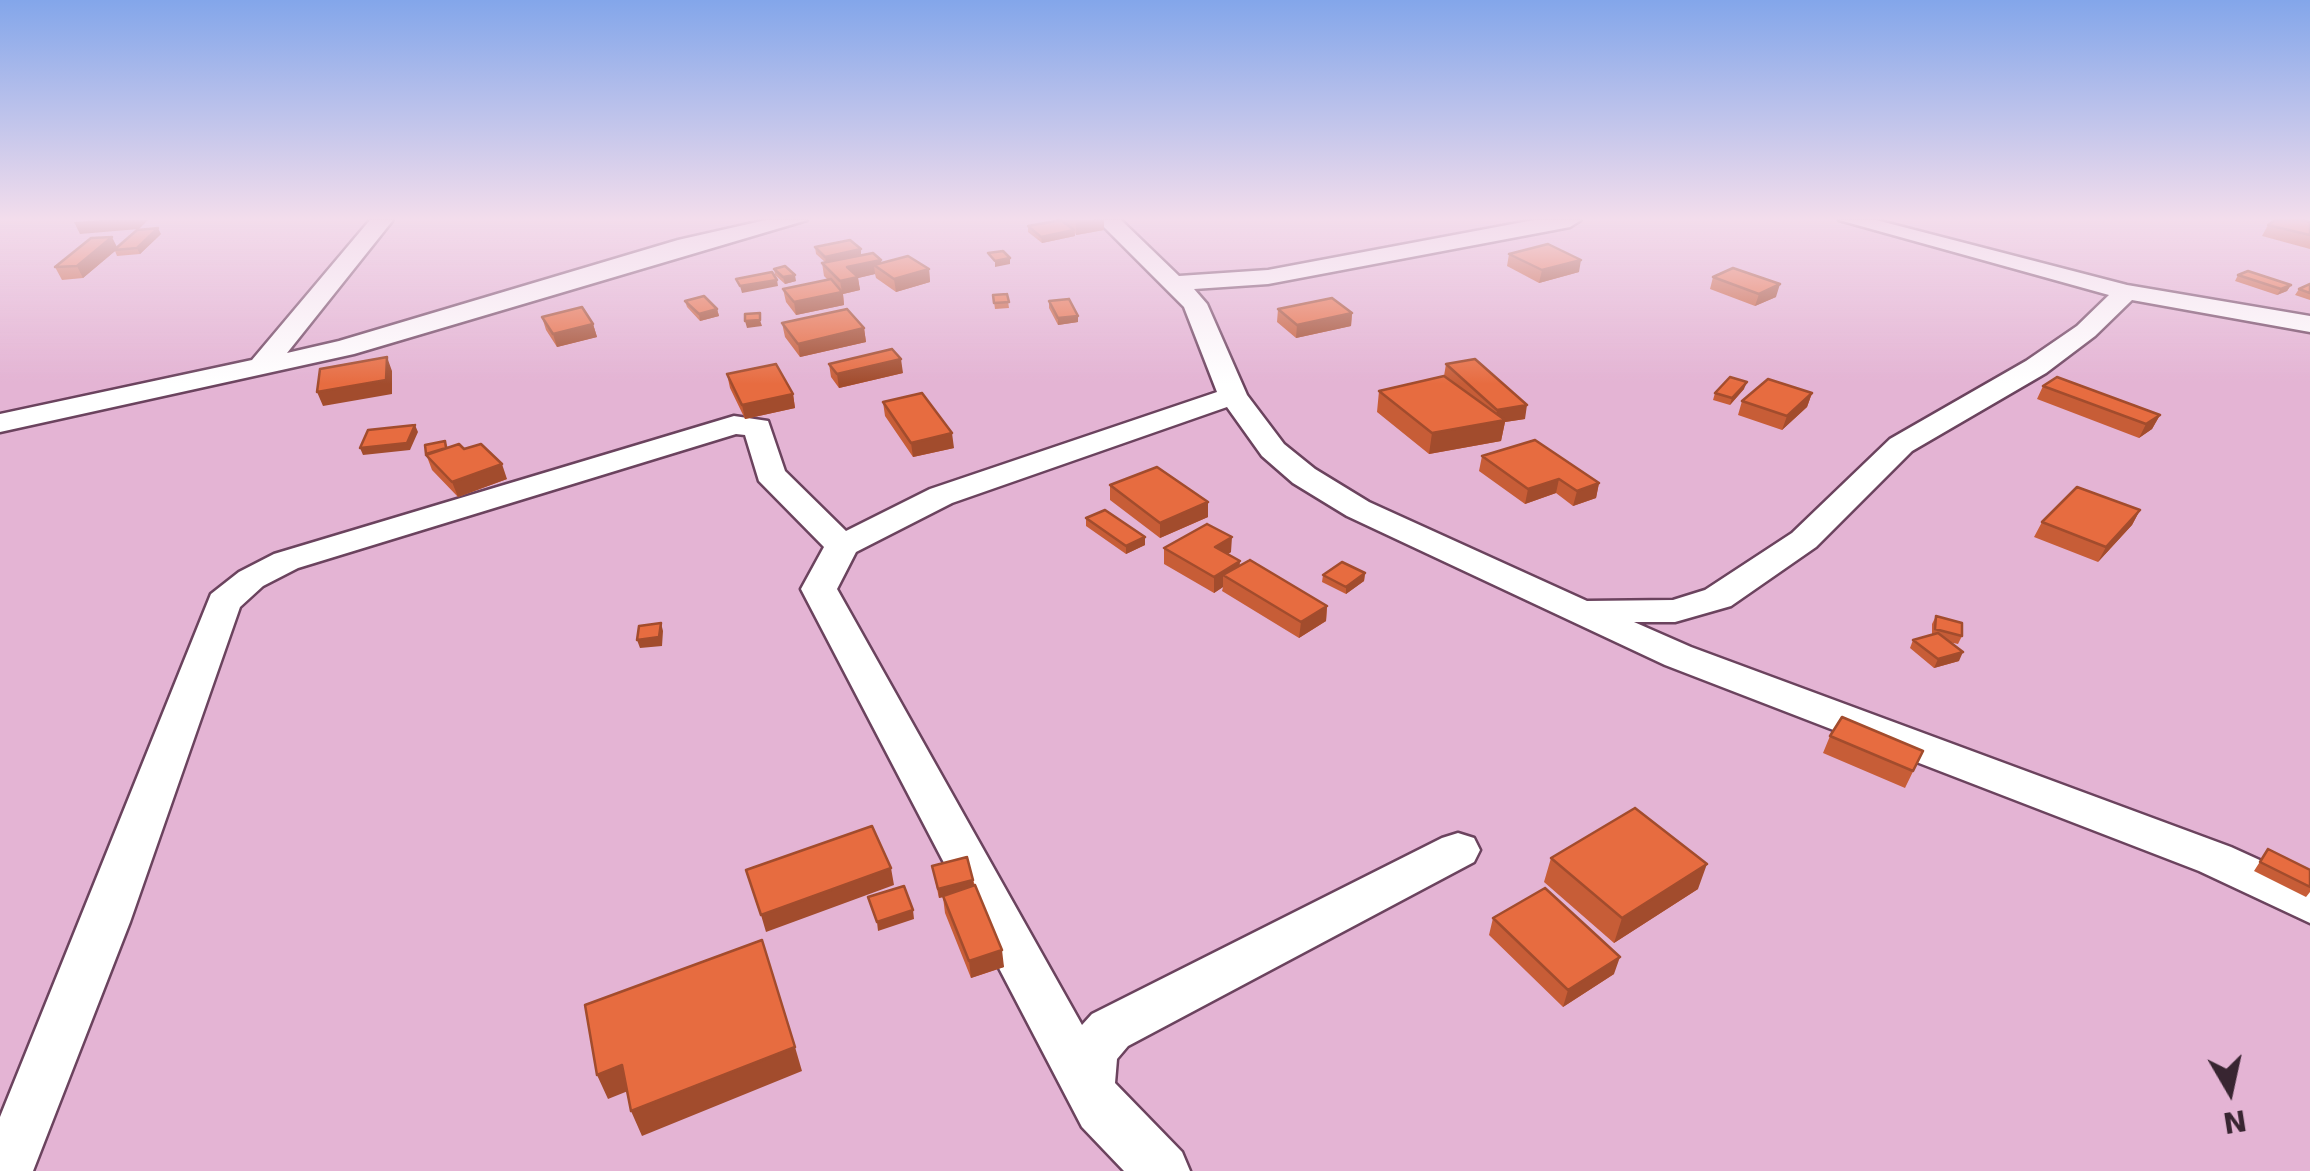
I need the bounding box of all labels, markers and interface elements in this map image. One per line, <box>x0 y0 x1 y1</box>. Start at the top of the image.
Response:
north arrow <box>2180 1041 2280 1141</box>
text: N <box>2221 1103 2249 1139</box>

